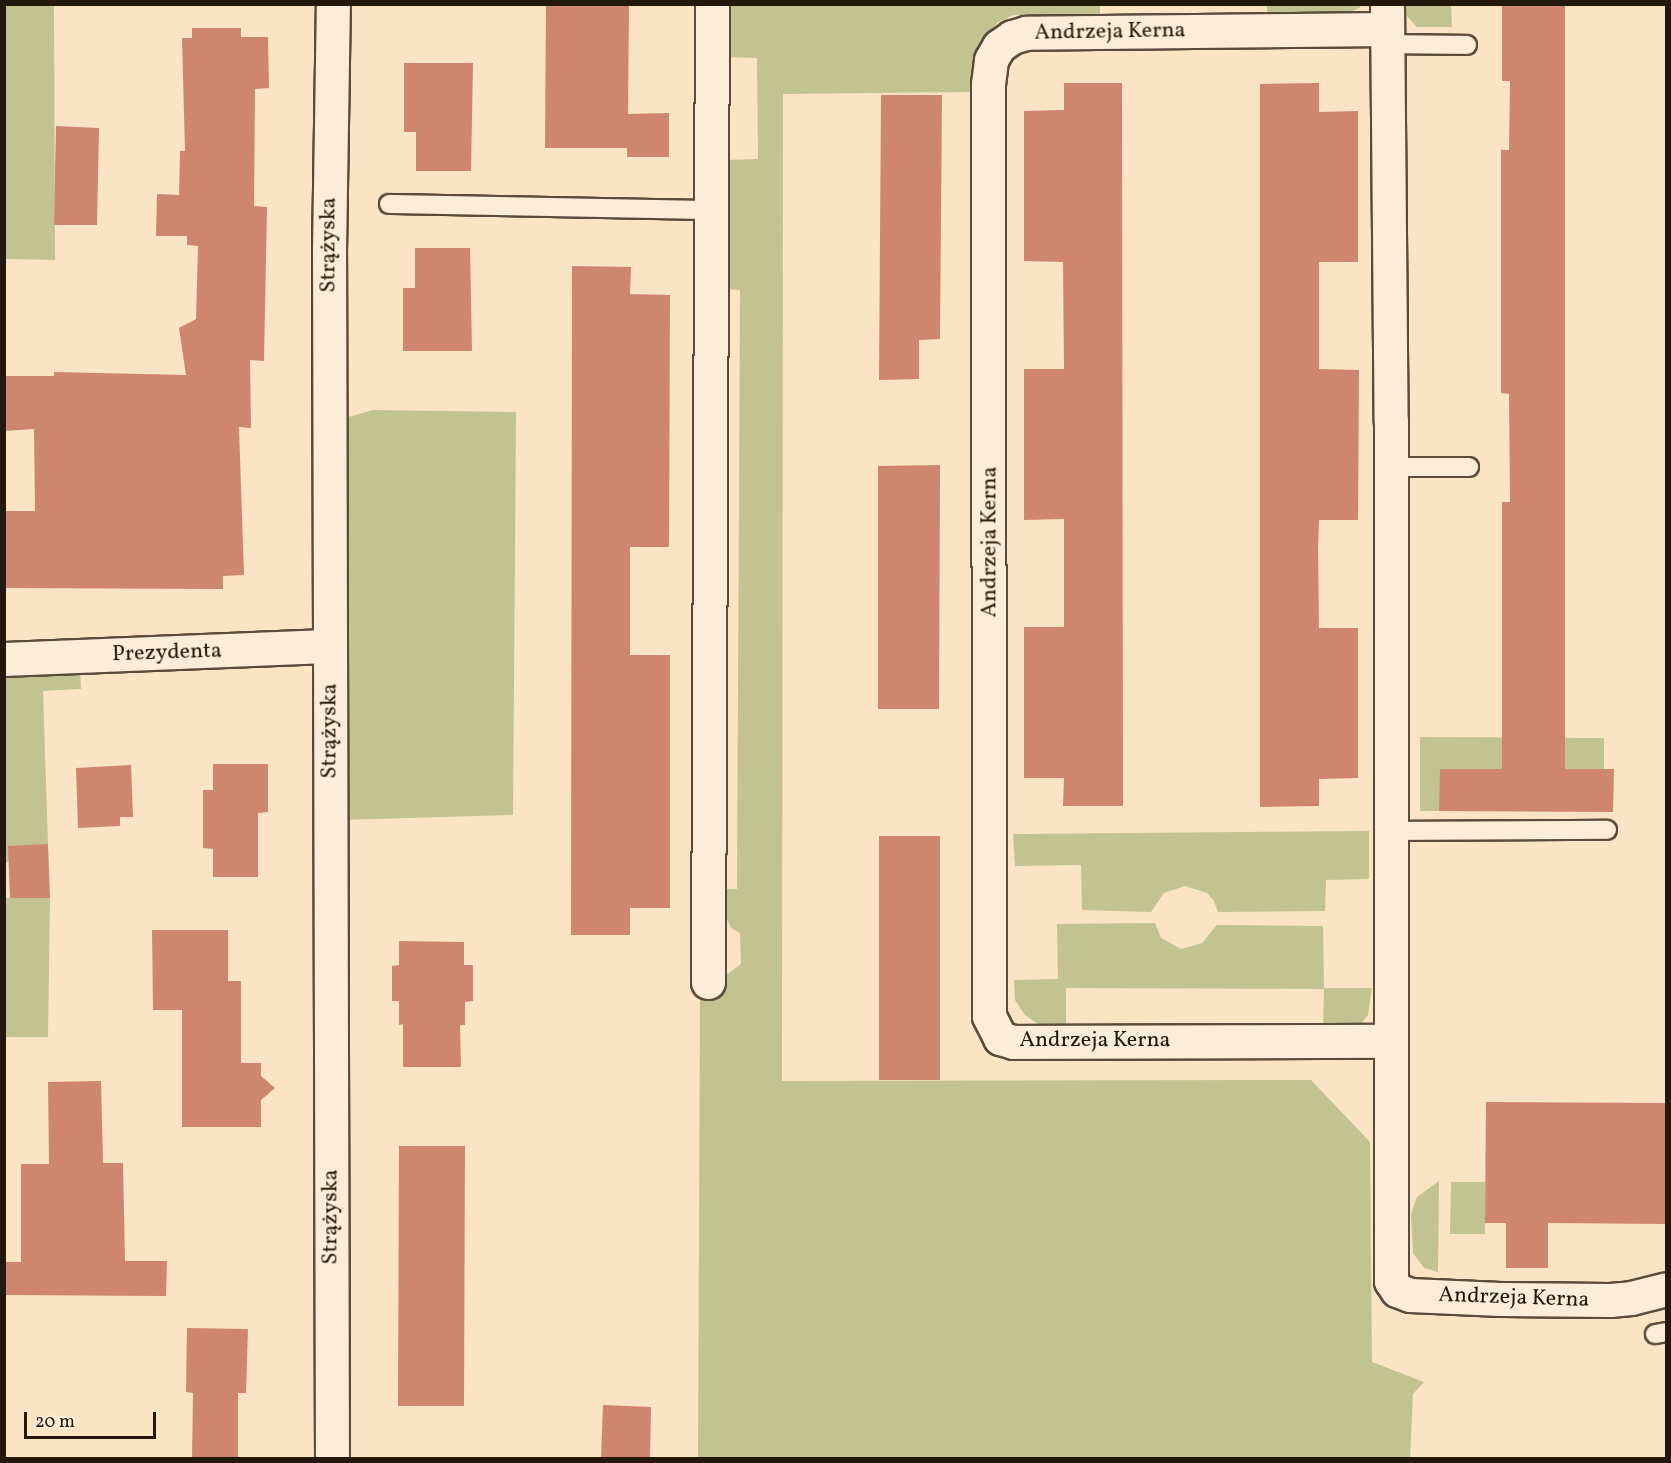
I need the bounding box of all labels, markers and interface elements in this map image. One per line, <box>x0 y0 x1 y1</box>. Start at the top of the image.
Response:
street label: Andrzeja Kerna <box>1034 17 1186 47</box>
street label: Strążyska <box>316 197 342 293</box>
street label: Andrzeja Kerna <box>977 466 1003 618</box>
street label: Prezydenta <box>112 638 222 668</box>
street label: Strążyska <box>317 683 343 779</box>
street label: Andrzeja Kerna <box>1019 1028 1171 1054</box>
street label: Strążyska <box>318 1169 344 1265</box>
street label: Andrzeja Kerna <box>1438 1282 1590 1314</box>
scale bar <box>27 1400 159 1438</box>
text: 20 m <box>35 1410 75 1435</box>

